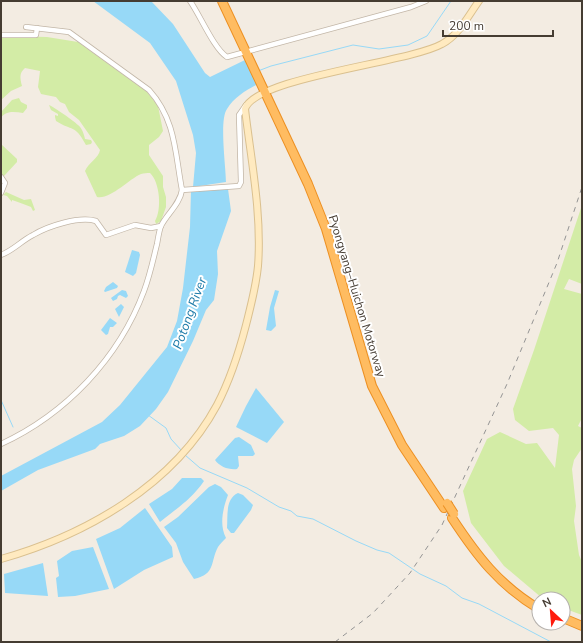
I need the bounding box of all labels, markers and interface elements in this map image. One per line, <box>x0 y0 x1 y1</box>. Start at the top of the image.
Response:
scale bar <box>443 12 553 38</box>
text: 200 m <box>449 18 484 34</box>
street label: Pyongyang–Huichon Motorway <box>325 213 390 380</box>
water label: Potong River <box>169 275 211 352</box>
north arrow <box>531 591 571 631</box>
text: N <box>540 594 554 611</box>

